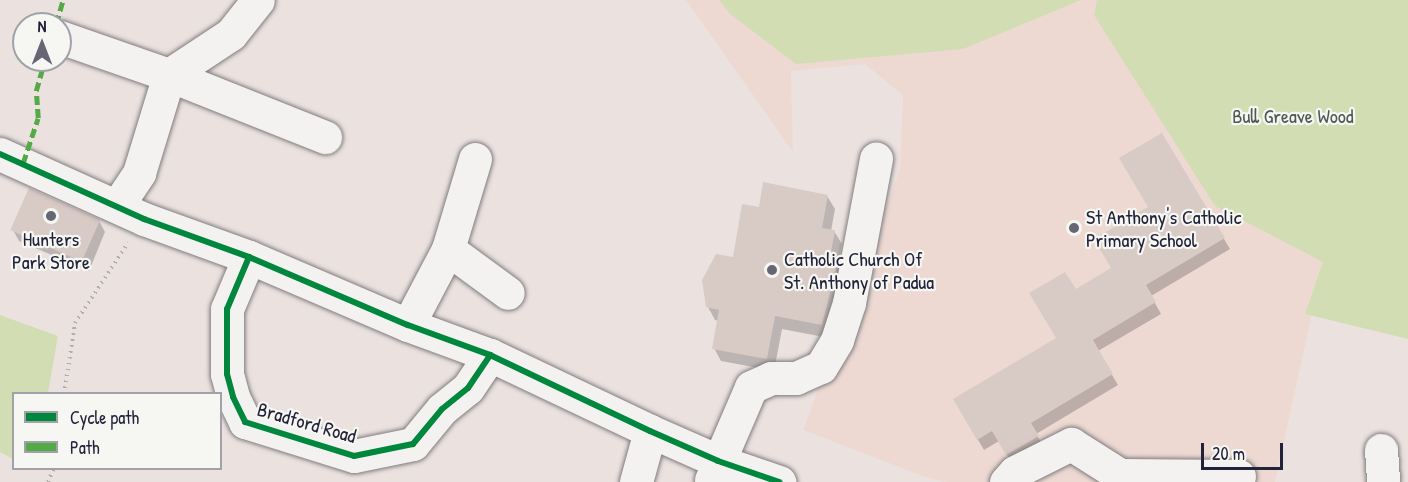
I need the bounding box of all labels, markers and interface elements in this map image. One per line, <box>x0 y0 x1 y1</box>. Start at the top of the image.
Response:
north arrow <box>12 12 72 72</box>
text: N <box>38 15 46 37</box>
park label: Bull Greave Wood <box>1232 103 1354 127</box>
place label: St Anthony's Catholic Primary School <box>1086 204 1242 251</box>
marker: Hunters Park Store <box>44 209 58 223</box>
marker: St Anthony's Catholic Primary School <box>1067 221 1081 235</box>
place label: Hunters Park Store <box>12 226 90 273</box>
place label: Catholic Church Of St. Anthony of Padua <box>784 246 934 293</box>
marker: Catholic Church Of St. Anthony of Padua <box>765 263 779 277</box>
legend <box>12 392 222 470</box>
street label: Bradford Road <box>255 396 359 448</box>
text: Cycle path <box>70 405 139 430</box>
scale bar <box>1204 431 1286 469</box>
text: Path <box>70 435 99 460</box>
text: 20 m <box>1212 441 1245 466</box>

